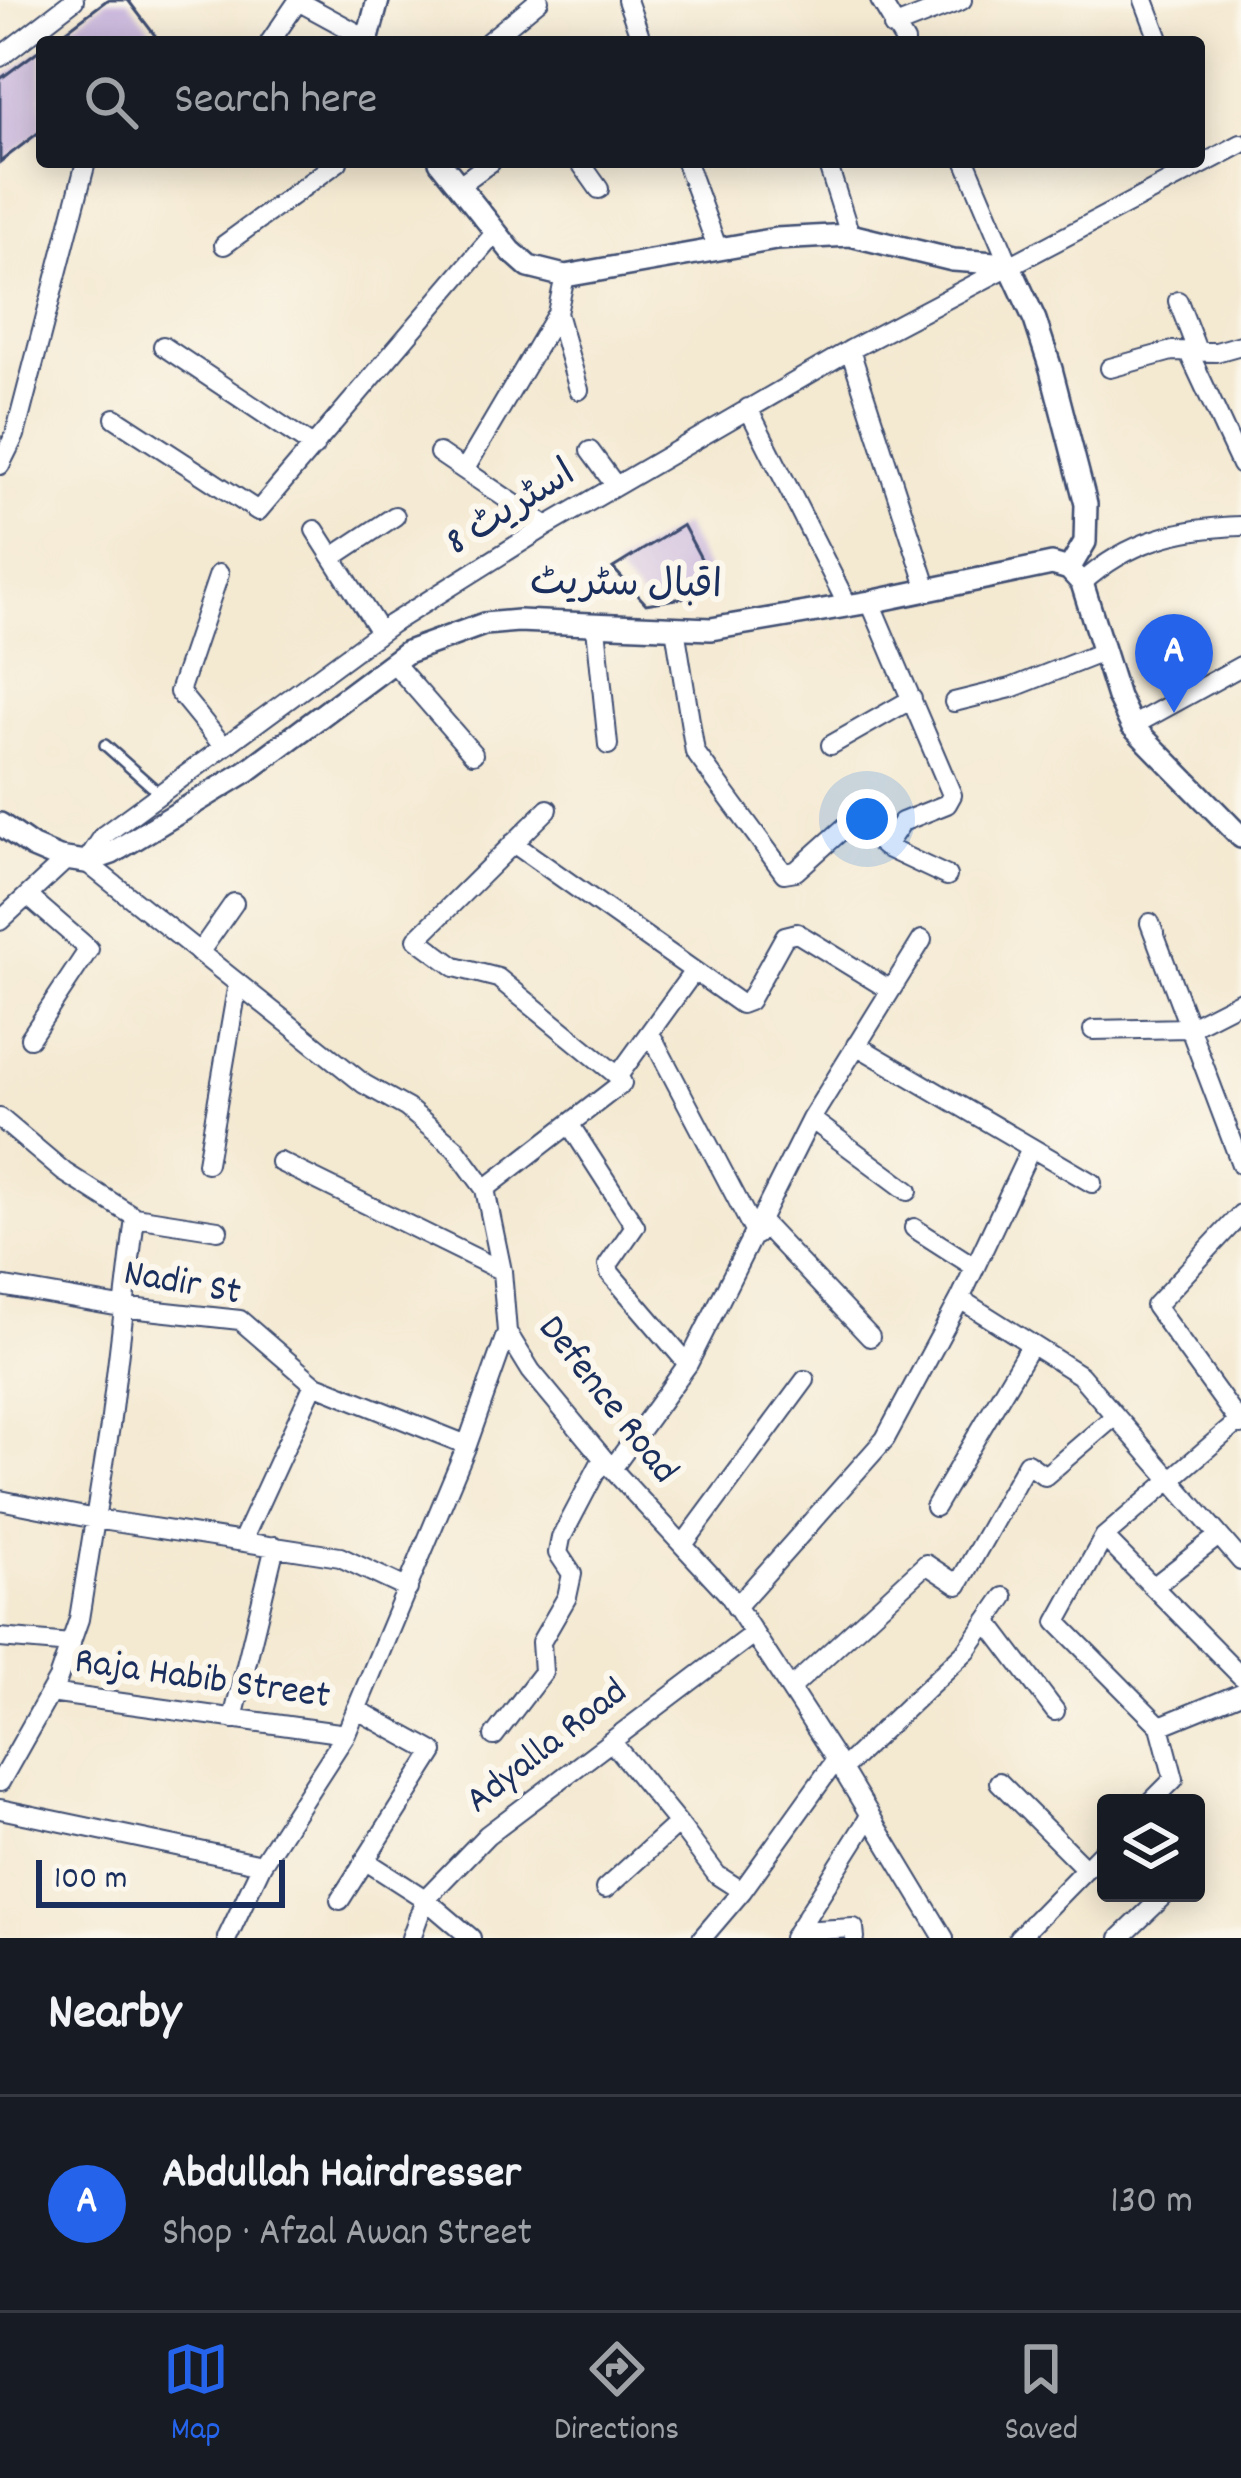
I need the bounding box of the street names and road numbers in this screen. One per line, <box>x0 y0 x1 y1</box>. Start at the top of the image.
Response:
street label: اسٹریٹ 8 <box>437 449 587 571</box>
street label: اقبال سٹریٹ <box>529 558 723 616</box>
street label: Nadir St <box>119 1248 245 1322</box>
street label: Defence Road <box>522 1305 690 1497</box>
street label: Raja Habib Street <box>71 1636 333 1726</box>
street label: Adyalla Road <box>455 1667 641 1829</box>

